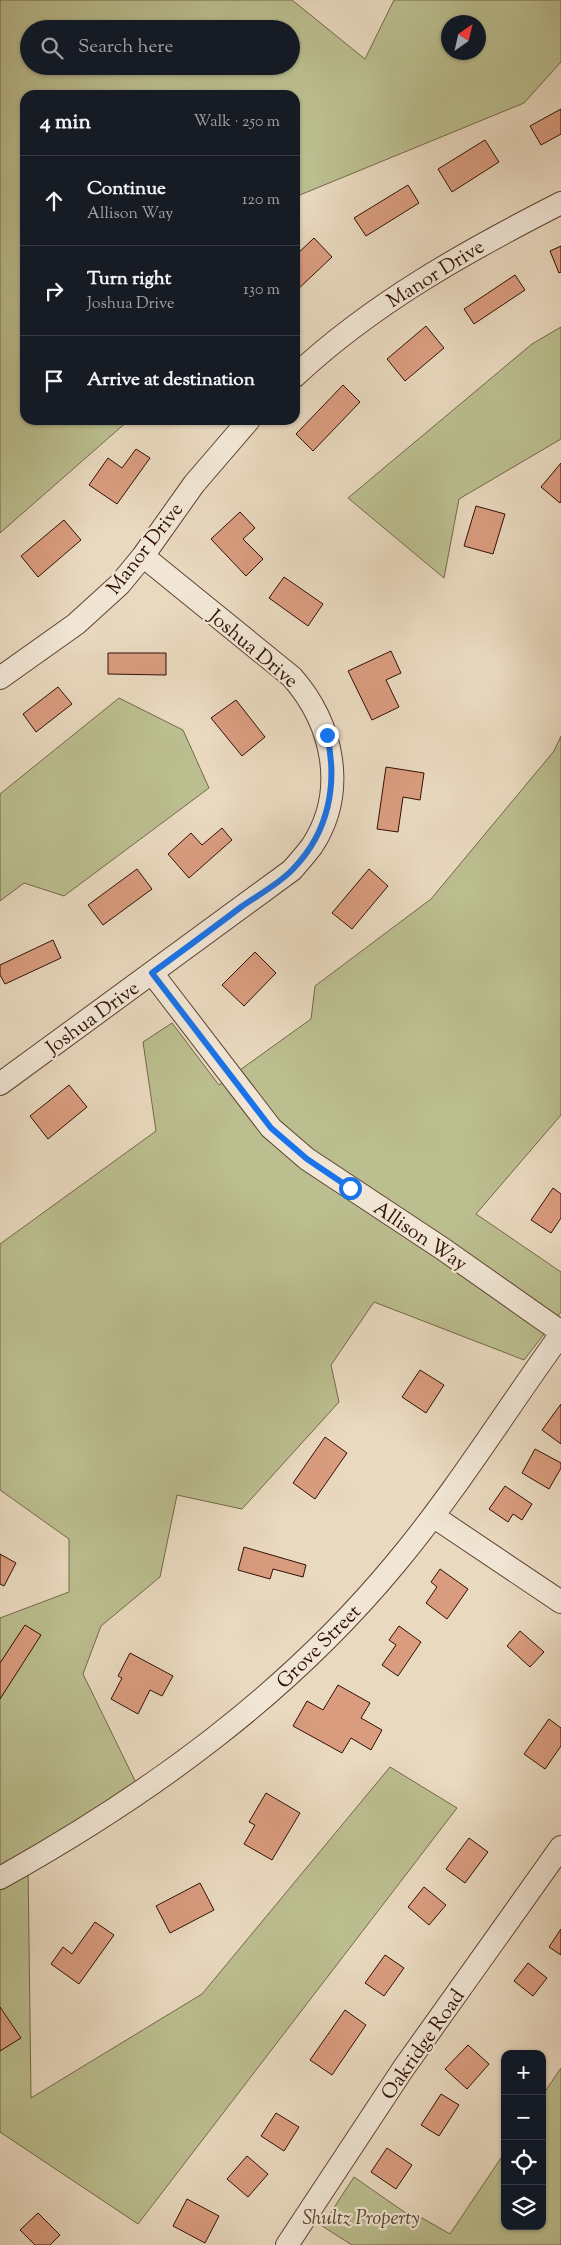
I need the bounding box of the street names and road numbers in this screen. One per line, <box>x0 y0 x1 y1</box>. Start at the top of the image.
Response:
street label: Manor Drive <box>382 234 491 317</box>
street label: Manor Drive <box>101 497 191 602</box>
street label: Joshua Drive <box>200 603 304 696</box>
street label: Joshua Drive <box>40 975 146 1063</box>
street label: Allison Way <box>367 1195 472 1279</box>
street label: Grove Street <box>271 1599 369 1697</box>
street label: Oakridge Road <box>375 1984 473 2107</box>

